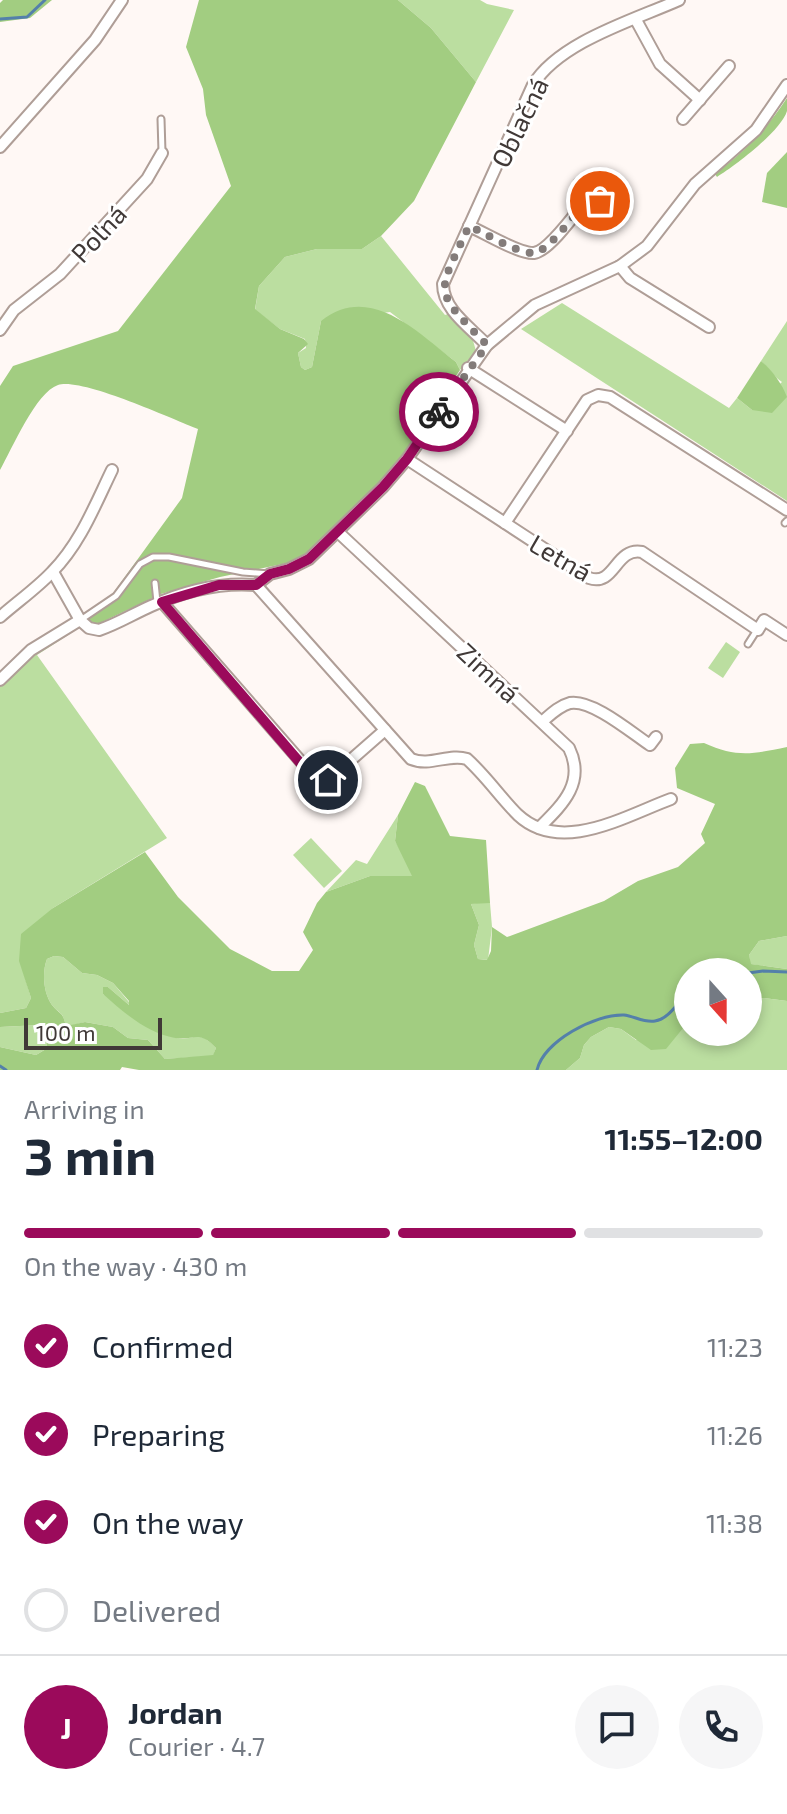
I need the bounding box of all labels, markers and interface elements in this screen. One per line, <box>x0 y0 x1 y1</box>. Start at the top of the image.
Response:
street label: Oblačná <box>484 72 554 172</box>
pin <box>566 167 634 235</box>
icon: bag <box>578 179 622 223</box>
street label: Poľná <box>64 198 132 268</box>
courier <box>399 372 479 452</box>
icon: bike <box>417 390 461 434</box>
street label: Letná <box>524 527 598 587</box>
street label: Zimná <box>452 636 526 708</box>
pin <box>294 746 362 814</box>
icon: home <box>306 758 350 802</box>
north arrow <box>674 958 762 1046</box>
map controls <box>674 958 762 1046</box>
scale bar <box>24 1014 162 1050</box>
text: 100 m <box>36 1019 95 1045</box>
text: Arriving in <box>24 1093 145 1124</box>
text: 11:55–12:00 <box>604 1120 763 1156</box>
text: 3 min <box>24 1123 156 1185</box>
text: On the way · 430 m <box>24 1250 247 1281</box>
icon: check <box>24 1324 68 1368</box>
text: Confirmed <box>92 1328 233 1364</box>
text: 11:23 <box>707 1331 763 1362</box>
icon: check <box>24 1412 68 1456</box>
text: Preparing <box>92 1416 225 1452</box>
text: 11:26 <box>707 1419 763 1450</box>
icon: check <box>24 1500 68 1544</box>
text: On the way <box>92 1504 244 1540</box>
text: 11:38 <box>706 1507 763 1538</box>
text: Delivered <box>92 1592 221 1628</box>
button: chat <box>575 1685 659 1769</box>
button: phone <box>679 1685 763 1769</box>
text: Jordan <box>128 1694 223 1730</box>
text: J <box>60 1709 72 1745</box>
text: Courier · 4.7 <box>128 1730 265 1761</box>

